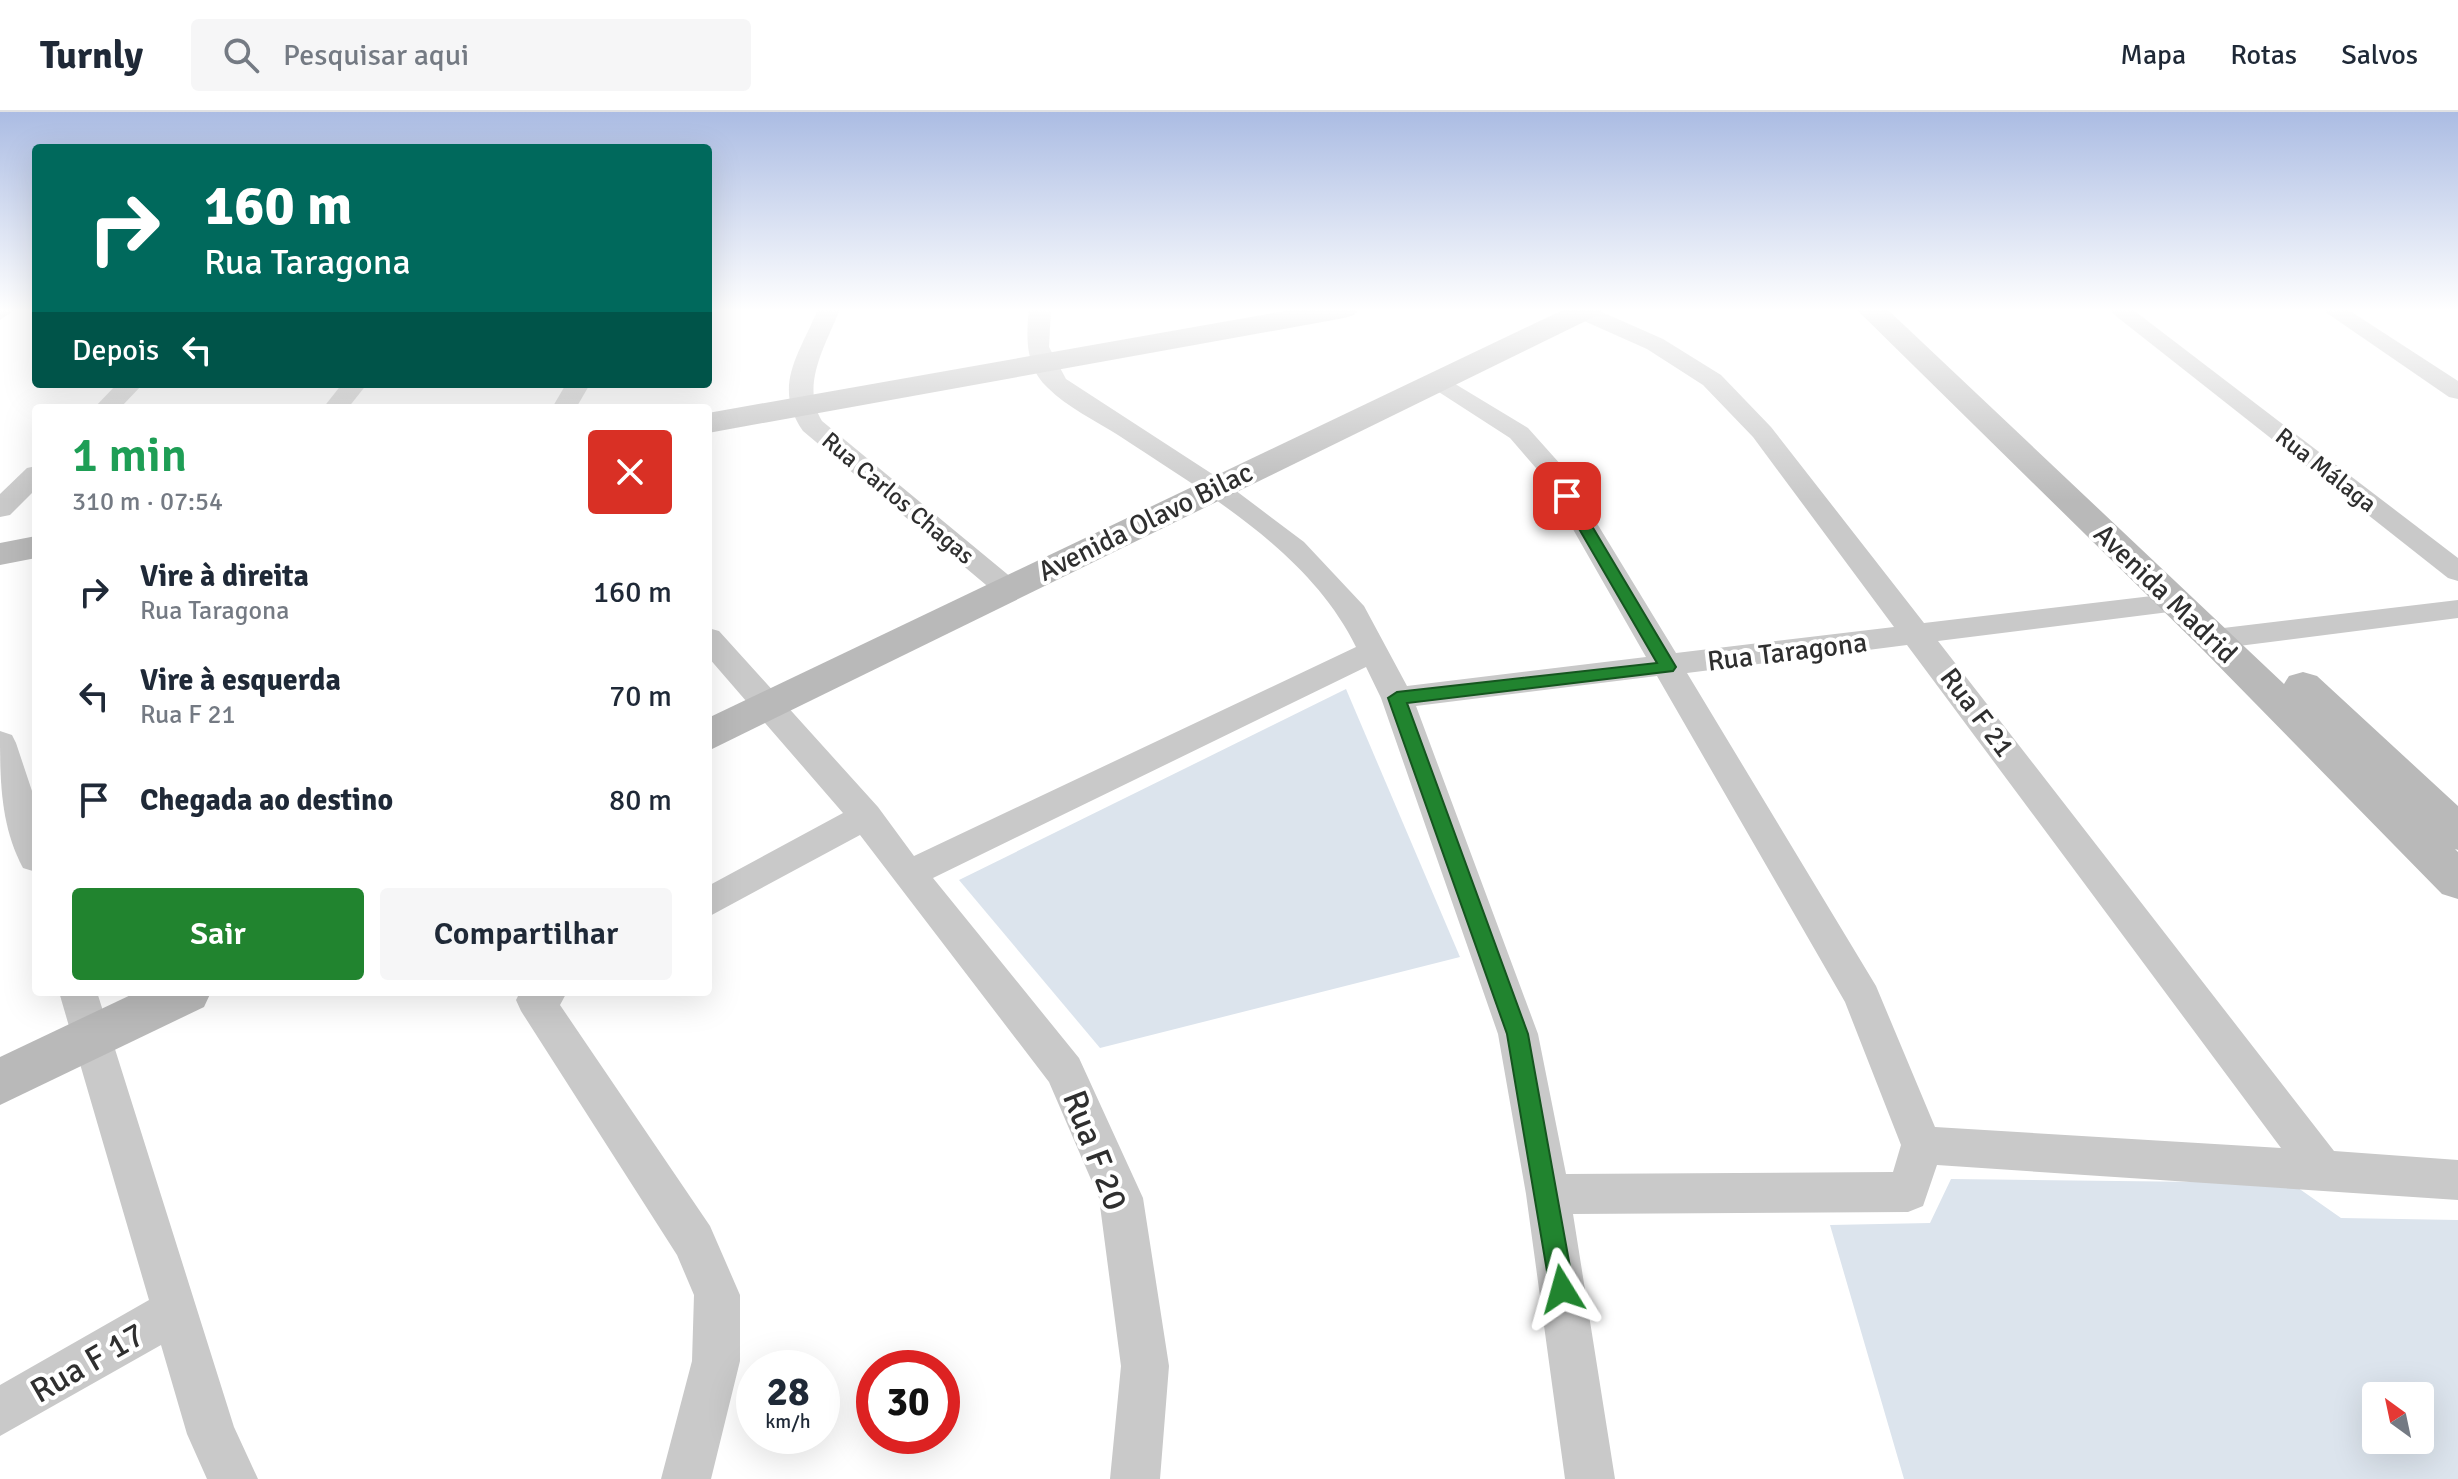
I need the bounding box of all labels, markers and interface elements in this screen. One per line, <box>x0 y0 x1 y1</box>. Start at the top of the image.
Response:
search box <box>191 19 751 91</box>
text: Turnly <box>40 32 143 79</box>
icon: search <box>219 33 263 77</box>
text: Pesquisar aqui <box>283 37 469 74</box>
text: Mapa <box>2120 38 2186 72</box>
text: Rotas <box>2230 38 2297 72</box>
text: Salvos <box>2341 38 2418 72</box>
text: 160 m <box>204 171 352 240</box>
icon: right <box>72 176 176 280</box>
text: Rua Taragona <box>204 240 411 285</box>
icon: left <box>175 328 219 372</box>
text: Depois <box>72 332 159 369</box>
street label: Rua Málaga <box>2269 421 2383 519</box>
street label: Rua Carlos Chagas <box>816 425 980 571</box>
text: 1 min <box>72 426 187 485</box>
button: close <box>588 430 672 514</box>
street label: Avenida Olavo Bilac <box>1032 455 1258 589</box>
pin <box>1533 462 1601 530</box>
icon: arrive <box>1545 474 1589 518</box>
text: 310 m · 07:54 <box>72 486 223 518</box>
street label: Avenida Madrid <box>2087 517 2244 671</box>
text: Vire à direita <box>140 558 309 595</box>
icon: right <box>72 570 116 614</box>
text: 160 m <box>593 574 672 611</box>
text: Rua Taragona <box>140 595 289 627</box>
street label: Rua Taragona <box>1705 625 1869 679</box>
street label: Rua F 21 <box>1933 661 2022 764</box>
text: Vire à esquerda <box>140 662 341 699</box>
icon: left <box>72 674 116 718</box>
text: 70 m <box>609 678 672 715</box>
text: Rua F 21 <box>140 699 236 731</box>
icon: arrive <box>72 778 116 822</box>
text: Chegada ao destino <box>140 782 393 819</box>
text: 80 m <box>609 782 672 819</box>
button: Sair <box>72 888 364 980</box>
button: Compartilhar <box>380 888 672 980</box>
street label: Rua F 20 <box>1053 1085 1137 1216</box>
position arrow <box>1520 1247 1604 1331</box>
street label: Rua F 17 <box>23 1313 152 1412</box>
speed limit sign: 30 <box>856 1350 960 1454</box>
text: 28 <box>766 1367 810 1417</box>
north arrow <box>2362 1382 2434 1454</box>
map controls <box>2362 1382 2434 1454</box>
text: km/h <box>765 1409 811 1434</box>

